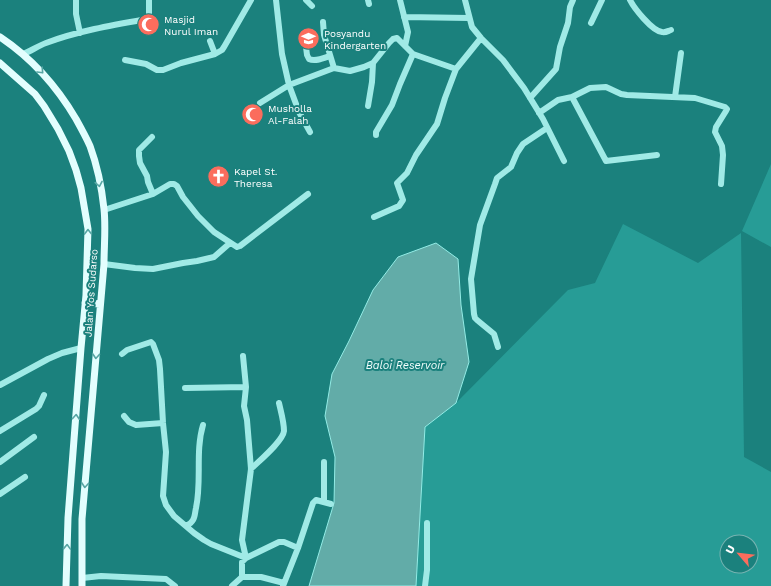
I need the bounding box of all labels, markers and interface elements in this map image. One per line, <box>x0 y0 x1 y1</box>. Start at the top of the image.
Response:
mosque icon: Masjid Nurul Iman <box>136 12 162 38</box>
place label: Masjid Nurul Iman <box>164 14 218 37</box>
school or university icon: Posyandu Kindergarten <box>296 26 322 52</box>
place label: Posyandu Kindergarten <box>324 28 386 51</box>
one-way arrow <box>36 66 43 74</box>
mosque icon: Musholla Al-Falah <box>240 101 266 127</box>
place label: Musholla Al-Falah <box>268 103 312 126</box>
church icon: Kapel St. Theresa <box>206 164 232 190</box>
place label: Kapel St. Theresa <box>234 166 278 189</box>
one-way arrow <box>95 181 103 188</box>
one-way arrow <box>84 229 92 235</box>
street label: Jalan Yos Sudarso <box>82 249 100 337</box>
one-way arrow <box>92 353 101 359</box>
water label: Baloi Reservoir <box>366 359 445 372</box>
one-way arrow <box>71 414 80 420</box>
one-way arrow <box>81 482 90 488</box>
north arrow <box>719 534 759 574</box>
text: U <box>723 543 738 556</box>
one-way arrow <box>63 544 72 550</box>

